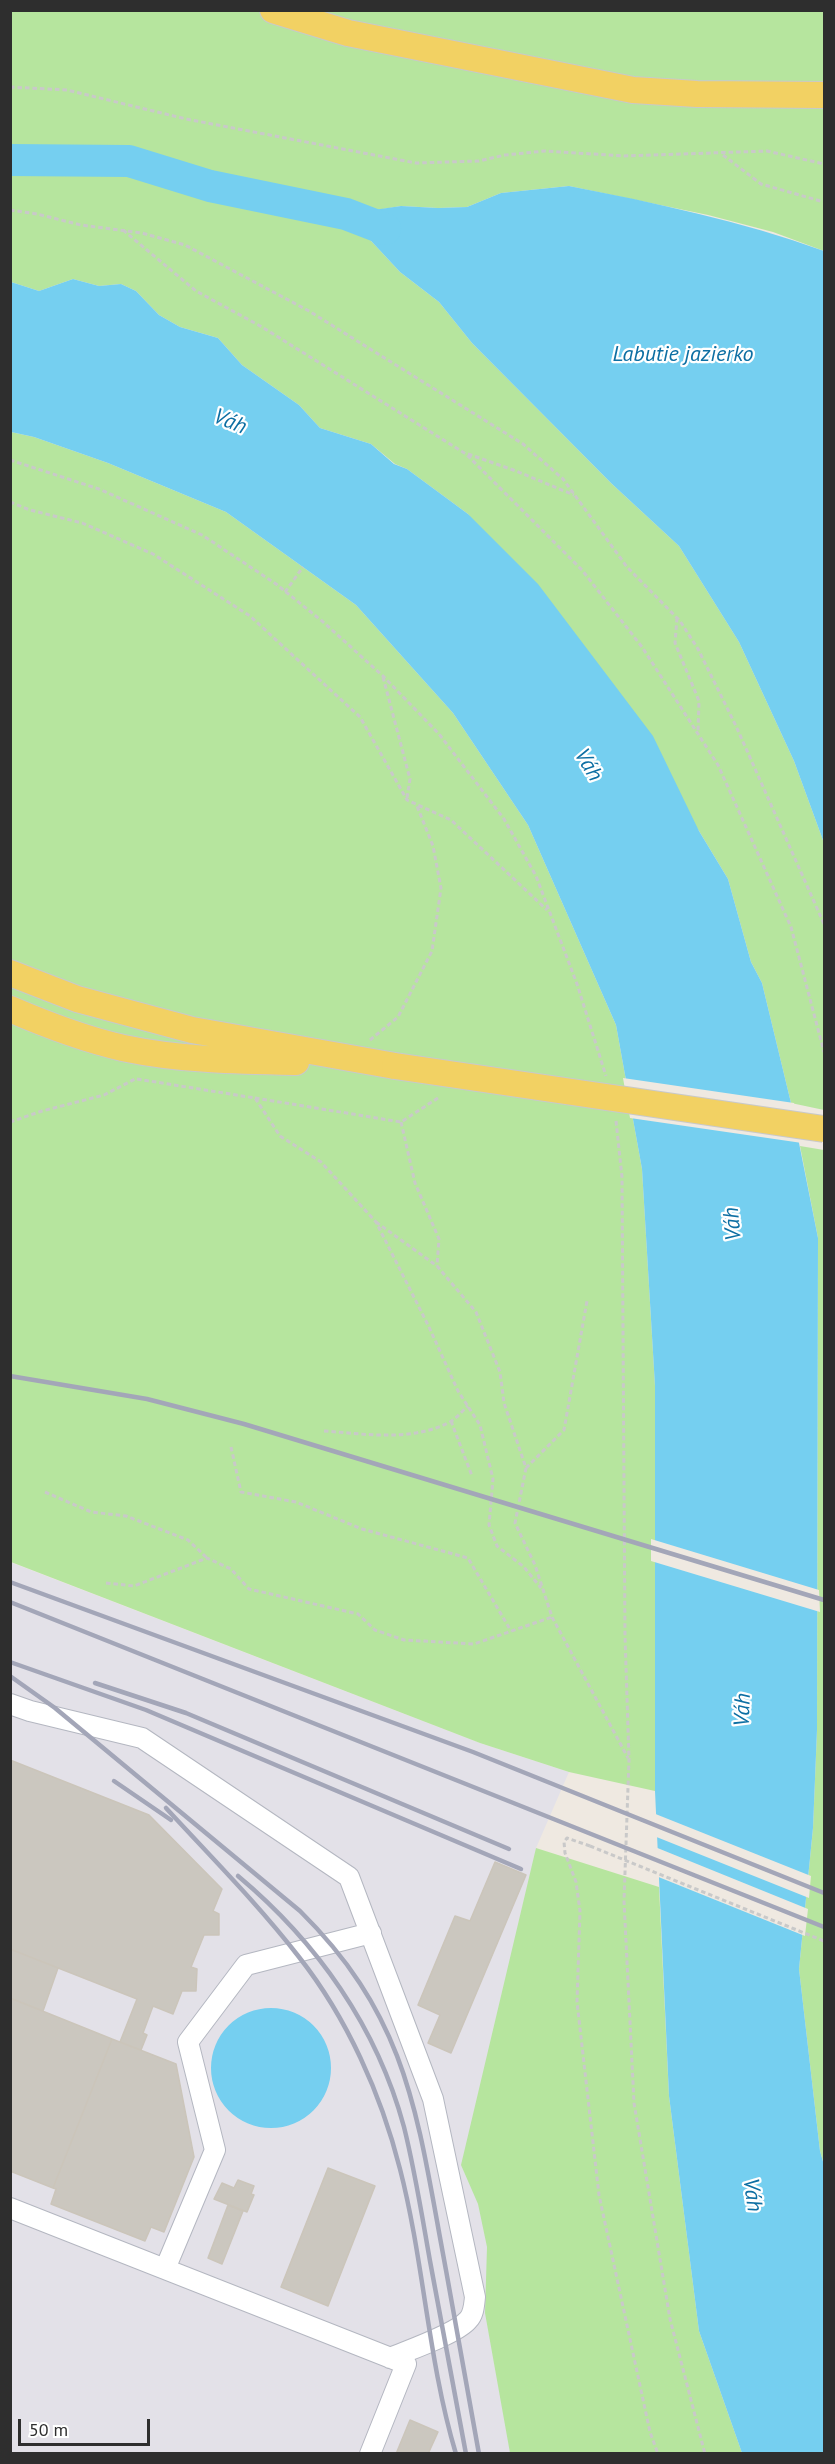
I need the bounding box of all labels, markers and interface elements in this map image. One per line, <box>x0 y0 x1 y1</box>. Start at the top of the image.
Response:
water label: Labutie jazierko <box>612 342 754 368</box>
water label: Váh <box>210 403 250 441</box>
water label: Váh <box>568 744 608 786</box>
water label: Váh <box>718 1206 748 1242</box>
water label: Váh <box>729 1693 757 1727</box>
water label: Váh <box>737 2177 767 2213</box>
scale bar <box>21 2407 153 2445</box>
text: 50 m <box>29 2418 68 2441</box>

